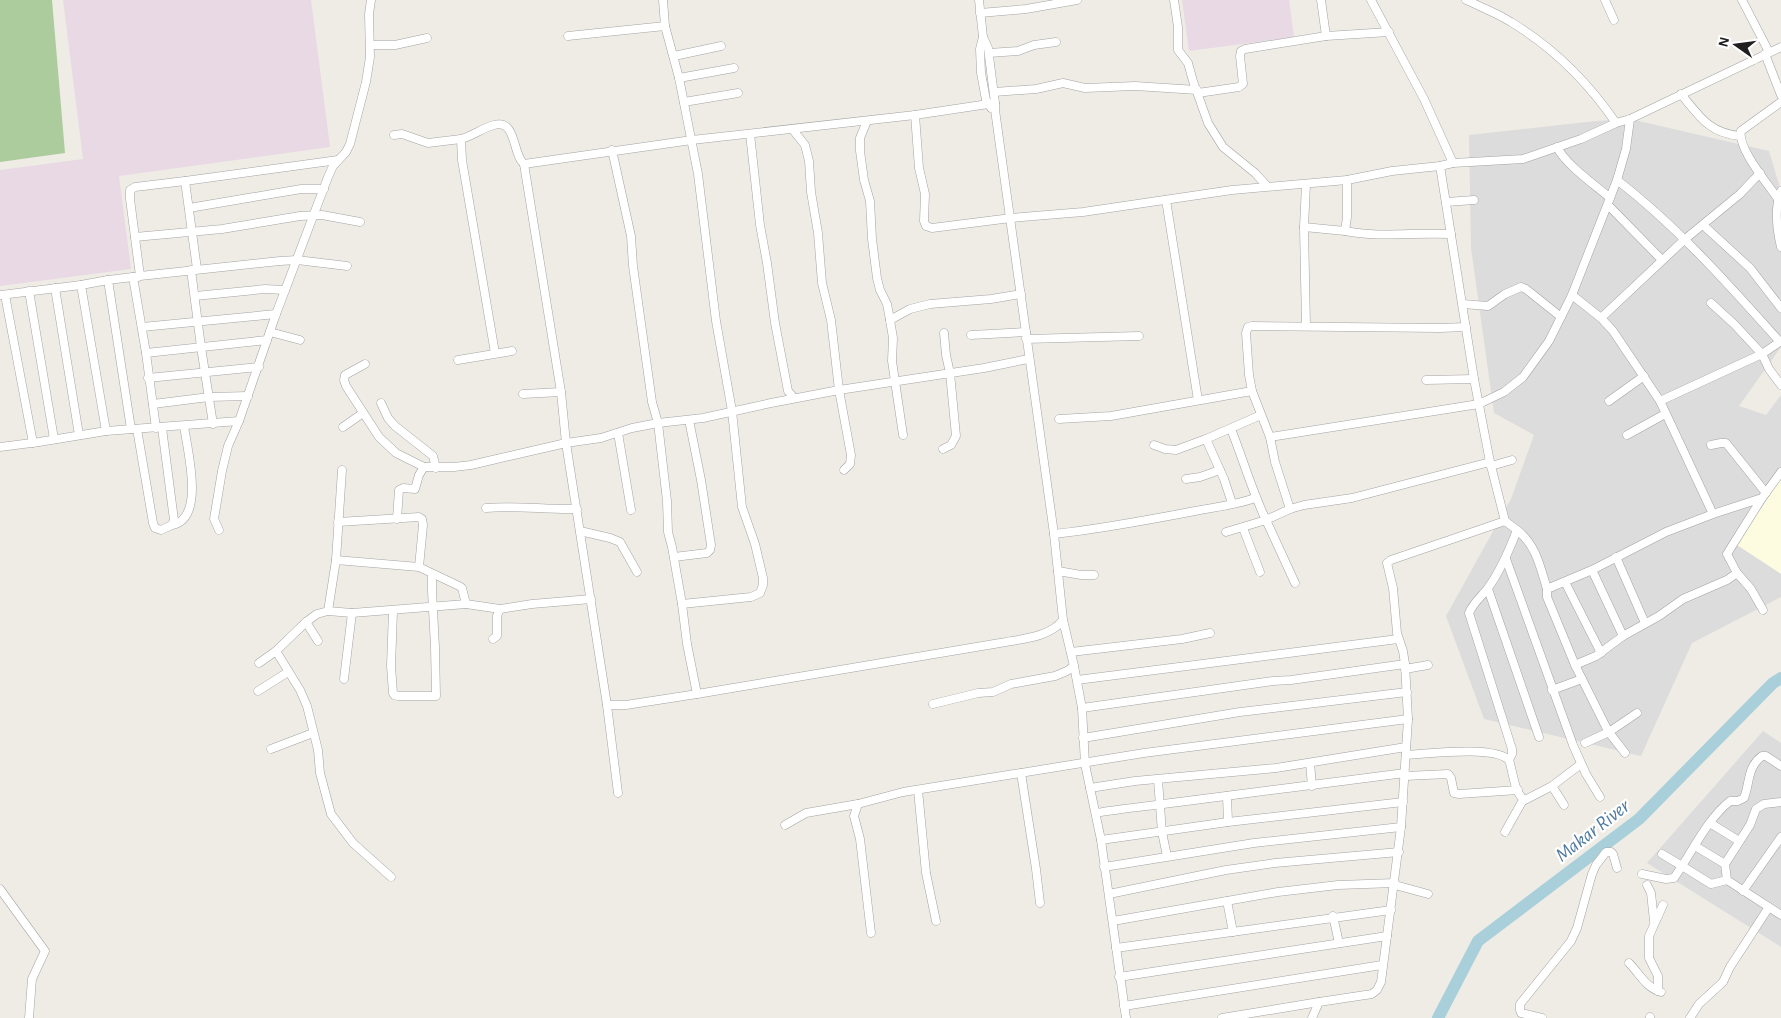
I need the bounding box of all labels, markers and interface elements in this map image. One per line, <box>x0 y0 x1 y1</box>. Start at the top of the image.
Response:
north arrow <box>1711 20 1761 70</box>
text: N <box>1716 36 1732 49</box>
water label: Makar River <box>1552 796 1634 866</box>

